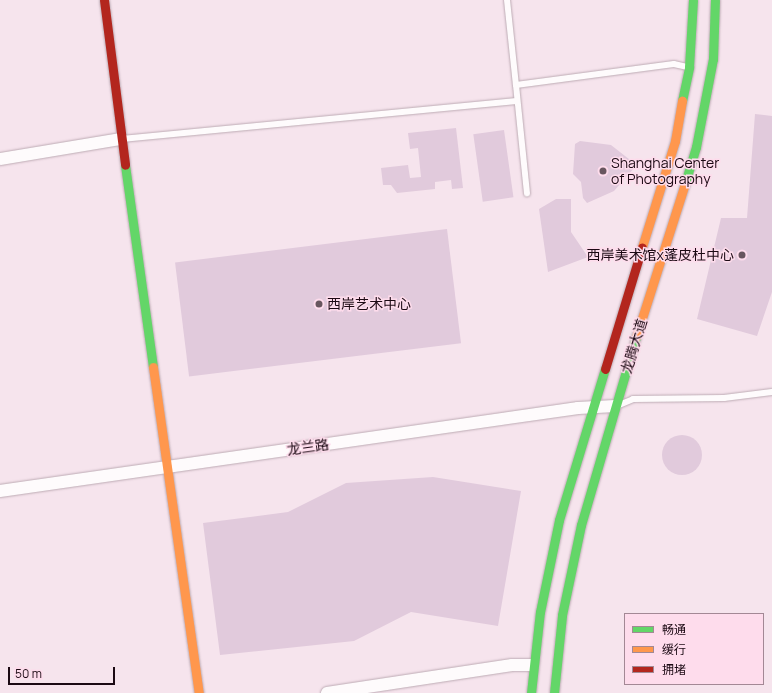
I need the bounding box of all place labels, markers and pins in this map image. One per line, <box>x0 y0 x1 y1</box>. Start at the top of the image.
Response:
place label: Shanghai Center of Photography <box>611 155 719 188</box>
marker: Shanghai Center of Photography <box>598 166 608 176</box>
place label: 西岸美术馆x蓬皮杜中心 <box>587 247 734 263</box>
marker: 西岸美术馆x蓬皮杜中心 <box>737 250 747 260</box>
place label: 西岸艺术中心 <box>327 296 411 312</box>
marker: 西岸艺术中心 <box>314 299 324 309</box>

